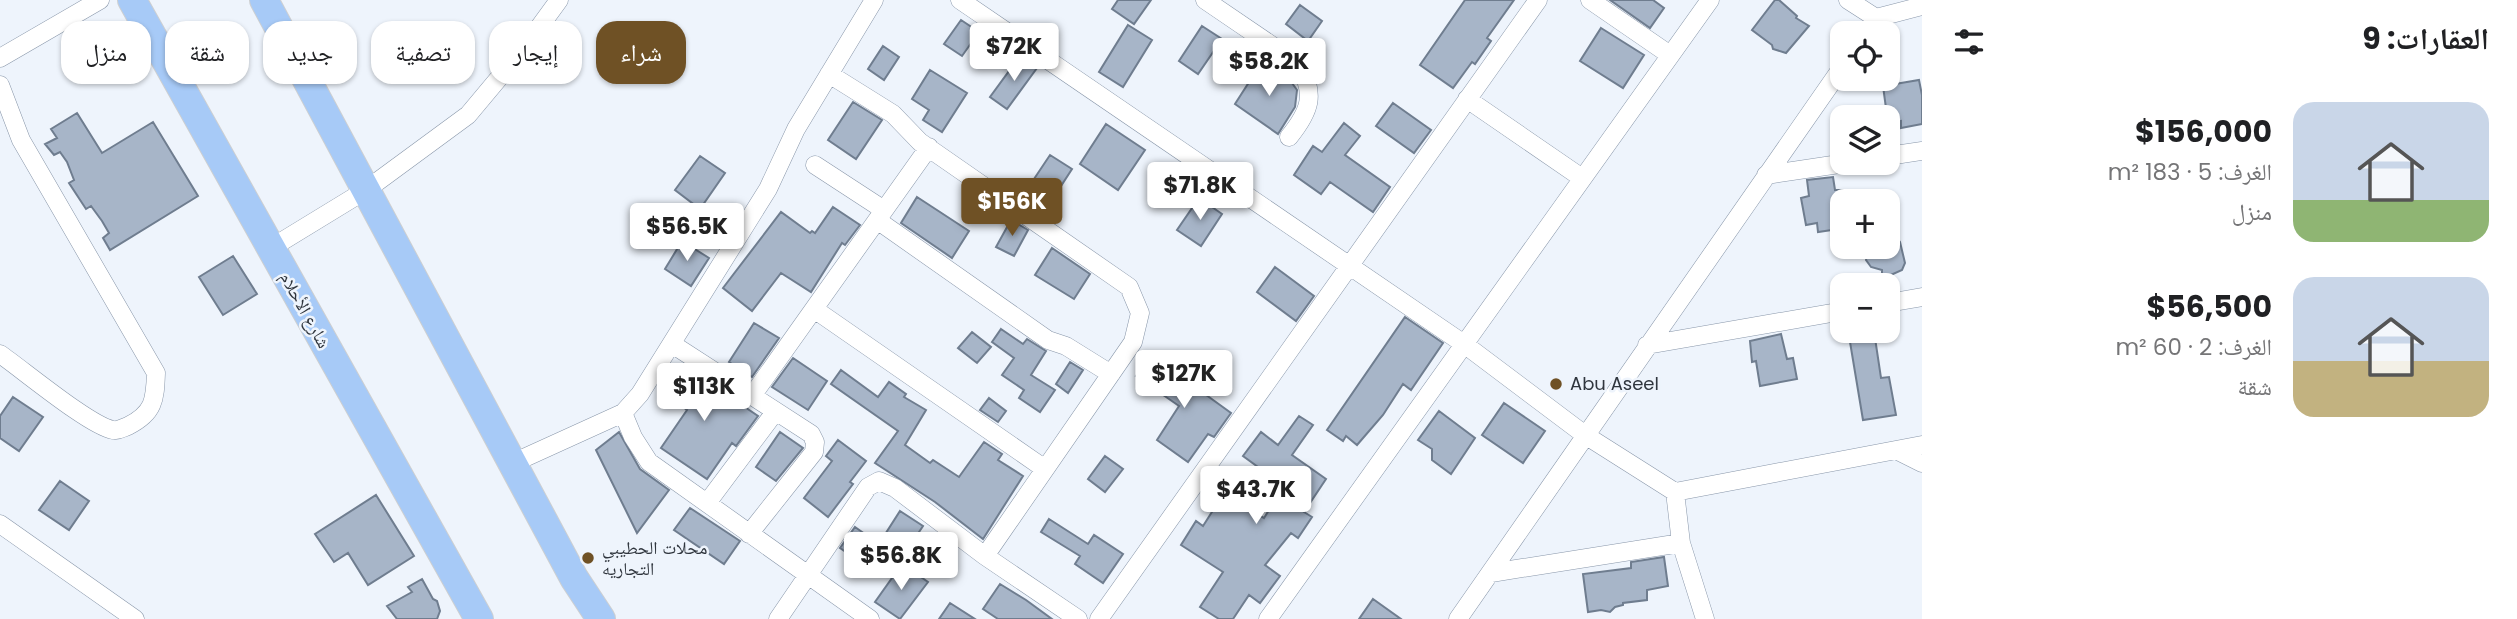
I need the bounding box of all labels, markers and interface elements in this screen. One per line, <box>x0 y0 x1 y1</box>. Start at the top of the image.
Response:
text: العقارات: 9 <box>2362 17 2489 60</box>
chip: منزل <box>61 21 151 84</box>
chip: شقة <box>165 21 249 84</box>
chip: جديد <box>263 21 357 84</box>
chip: تصفية <box>371 21 475 84</box>
chip: إيجار <box>489 21 582 84</box>
chip: شراء <box>596 21 686 84</box>
map controls <box>1830 21 1900 343</box>
button: locate <box>1830 21 1900 91</box>
icon: filters <box>1950 23 1988 61</box>
pin: $72K <box>973 24 1055 83</box>
text: $72K <box>986 30 1042 62</box>
pin: $58.2K <box>1212 38 1326 98</box>
text: $58.2K <box>1229 45 1309 77</box>
button: layers <box>1830 105 1900 175</box>
text: $156,000 <box>2135 110 2272 153</box>
icon: home <box>2349 130 2433 214</box>
text: الغرف: 5 · 183 m² <box>2108 156 2272 188</box>
pin: $71.8K <box>1143 162 1257 222</box>
text: $71.8K <box>1163 169 1237 201</box>
pin: $156K <box>963 178 1061 238</box>
text: $156K <box>977 185 1047 217</box>
button: + <box>1830 189 1900 259</box>
text: منزل <box>2232 196 2272 228</box>
pin: $56.5K <box>630 204 744 263</box>
text: $56.5K <box>646 210 728 242</box>
street label: شارع الأحلام <box>274 267 337 352</box>
button: − <box>1830 273 1900 343</box>
text: $56,500 <box>2146 285 2272 328</box>
icon: home <box>2349 305 2433 389</box>
text: الغرف: 2 · 60 m² <box>2115 331 2272 363</box>
pin: $127K <box>1135 350 1233 410</box>
text: $127K <box>1151 357 1217 389</box>
pin: $113K <box>655 364 753 423</box>
text: $113K <box>673 370 735 402</box>
place label: Abu Aseel <box>1570 371 1659 396</box>
text: شقة <box>2238 371 2272 403</box>
marker: Abu Aseel <box>1548 376 1564 392</box>
pin: $43.7K <box>1199 466 1313 526</box>
text: $43.7K <box>1216 473 1296 505</box>
pin: $56.8K <box>844 532 958 592</box>
place label: محلات الحطيبي التجاريه <box>602 535 707 581</box>
text: $56.8K <box>860 539 942 571</box>
marker: محلات الحطيبي التجاريه <box>580 550 596 566</box>

